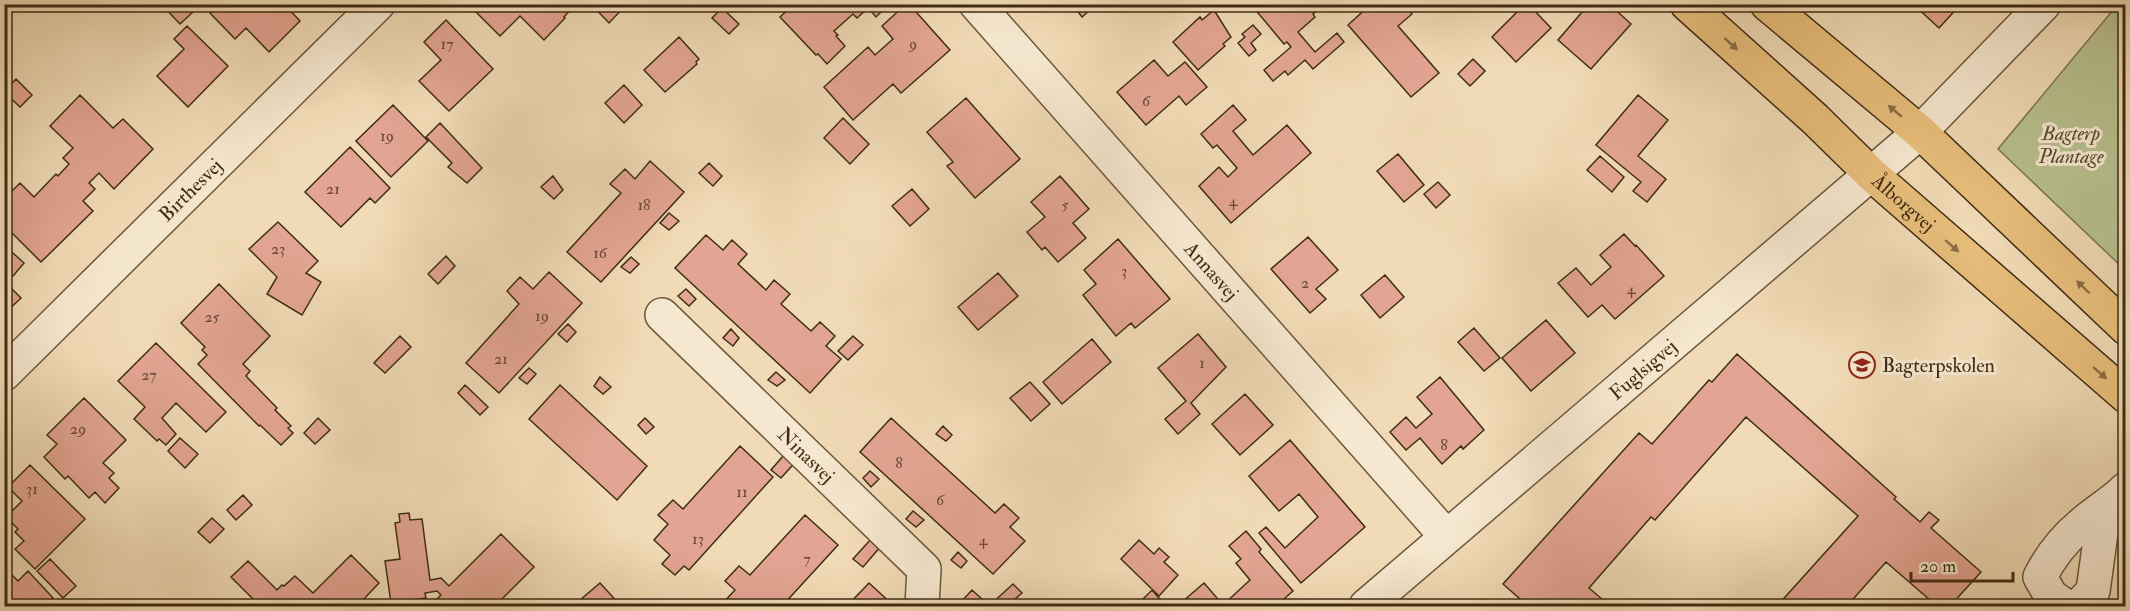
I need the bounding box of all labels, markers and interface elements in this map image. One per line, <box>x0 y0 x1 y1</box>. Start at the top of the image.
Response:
house number: 17 <box>440 34 454 54</box>
house number: 9 <box>908 34 917 54</box>
one-way arrow <box>1723 37 1738 50</box>
house number: 6 <box>1142 91 1151 111</box>
one-way arrow <box>1888 105 1903 118</box>
park label: Bagterp Plantage <box>2037 121 2104 169</box>
house number: 19 <box>380 126 394 146</box>
street label: Birthesvej <box>154 153 228 227</box>
street label: Ålborgvej <box>1866 168 1940 237</box>
house number: 21 <box>326 179 340 199</box>
house number: 4 <box>1229 191 1239 211</box>
house number: 18 <box>637 195 651 215</box>
house number: 5 <box>1061 195 1069 215</box>
street label: Annasvej <box>1178 236 1244 306</box>
house number: 23 <box>271 239 285 259</box>
one-way arrow <box>1945 239 1960 252</box>
house number: 16 <box>593 243 608 263</box>
house number: 3 <box>1121 261 1127 281</box>
house number: 2 <box>1301 273 1309 293</box>
house number: 4 <box>1627 279 1637 299</box>
one-way arrow <box>2076 280 2091 294</box>
house number: 19 <box>535 306 549 326</box>
house number: 25 <box>204 307 220 327</box>
street label: Fuglsigvej <box>1604 334 1682 406</box>
house number: 21 <box>494 349 508 369</box>
school or university icon: Bagterpskolen <box>1847 350 1877 380</box>
house number: 1 <box>1199 353 1205 373</box>
place label: Bagterpskolen <box>1882 353 1995 379</box>
house number: 27 <box>141 365 157 385</box>
one-way arrow <box>2092 366 2107 379</box>
house number: 29 <box>70 419 86 439</box>
street label: Ninasvej <box>772 422 840 489</box>
house number: 8 <box>1440 435 1448 455</box>
house number: 8 <box>895 453 903 473</box>
house number: 31 <box>26 479 38 499</box>
house number: 11 <box>736 482 748 502</box>
house number: 6 <box>936 490 945 510</box>
house number: 13 <box>692 529 704 549</box>
house number: 4 <box>979 530 989 550</box>
scale bar <box>1911 545 2013 583</box>
house number: 7 <box>803 549 811 569</box>
text: 20 m <box>1920 555 1956 578</box>

